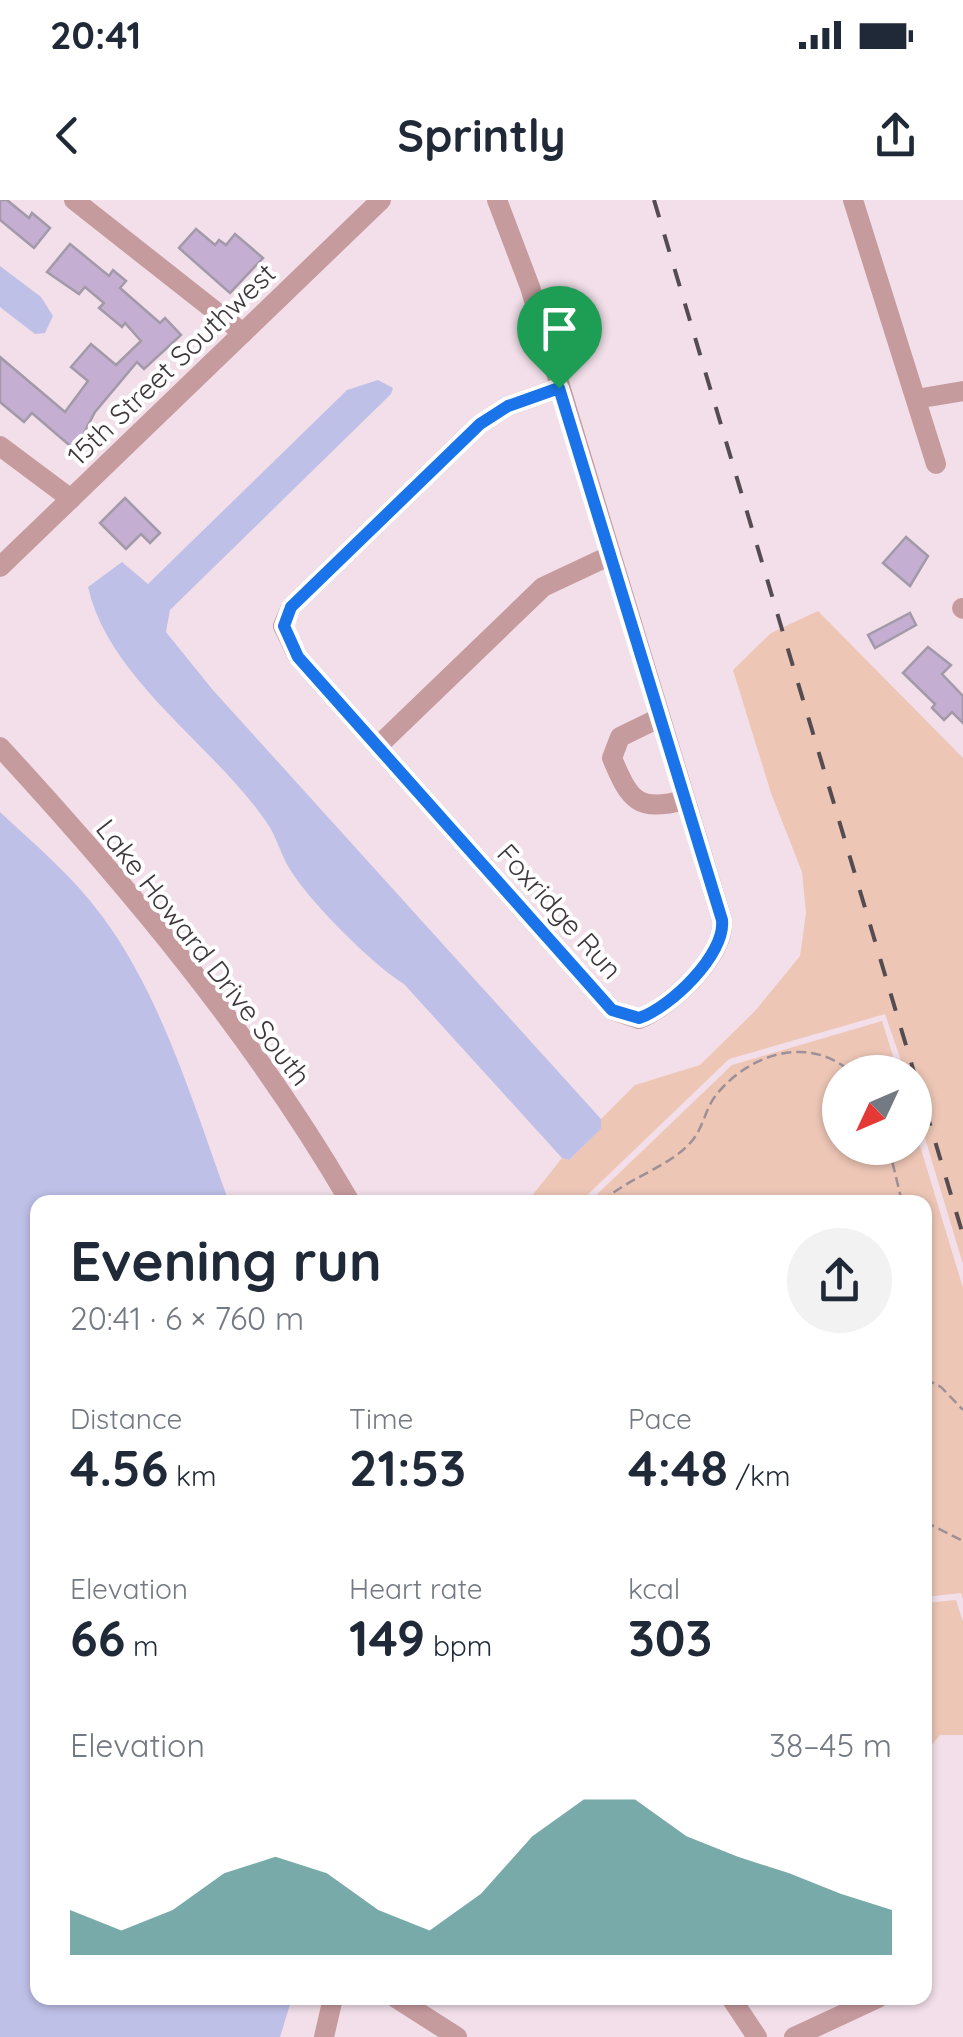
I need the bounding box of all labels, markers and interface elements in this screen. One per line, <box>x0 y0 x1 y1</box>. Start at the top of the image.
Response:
text: 20:41 <box>50 11 141 59</box>
text: Sprintly <box>397 107 566 163</box>
icon: back <box>40 108 95 163</box>
icon: share <box>868 108 923 163</box>
street label: 15th Street Southwest <box>59 255 283 473</box>
pin <box>517 286 602 389</box>
icon: arrive <box>532 301 587 356</box>
street label: Lake Howard Drive South <box>89 812 319 1092</box>
street label: Foxridge Run <box>490 836 630 986</box>
north arrow <box>822 1055 932 1165</box>
map controls <box>822 1055 932 1165</box>
text: Evening run <box>70 1226 382 1295</box>
button: share <box>787 1228 892 1333</box>
text: 20:41 · 6 × 760 m <box>70 1298 304 1338</box>
text: Distance <box>70 1401 182 1436</box>
text: Time <box>349 1401 413 1436</box>
text: Pace <box>628 1401 692 1436</box>
text: 4.56 <box>70 1436 168 1499</box>
text: 21:53 <box>349 1436 466 1499</box>
text: 4:48 <box>628 1436 728 1499</box>
text: km <box>168 1458 216 1493</box>
text: /km <box>728 1458 791 1493</box>
text: Elevation <box>70 1571 188 1606</box>
text: Heart rate <box>349 1571 483 1606</box>
text: kcal <box>628 1571 680 1606</box>
text: 66 <box>70 1606 125 1669</box>
text: 149 <box>349 1606 425 1669</box>
text: 303 <box>628 1606 712 1669</box>
text: m <box>125 1628 159 1663</box>
text: bpm <box>425 1628 492 1663</box>
text: Elevation <box>70 1725 205 1765</box>
text: 38–45 m <box>769 1725 892 1765</box>

